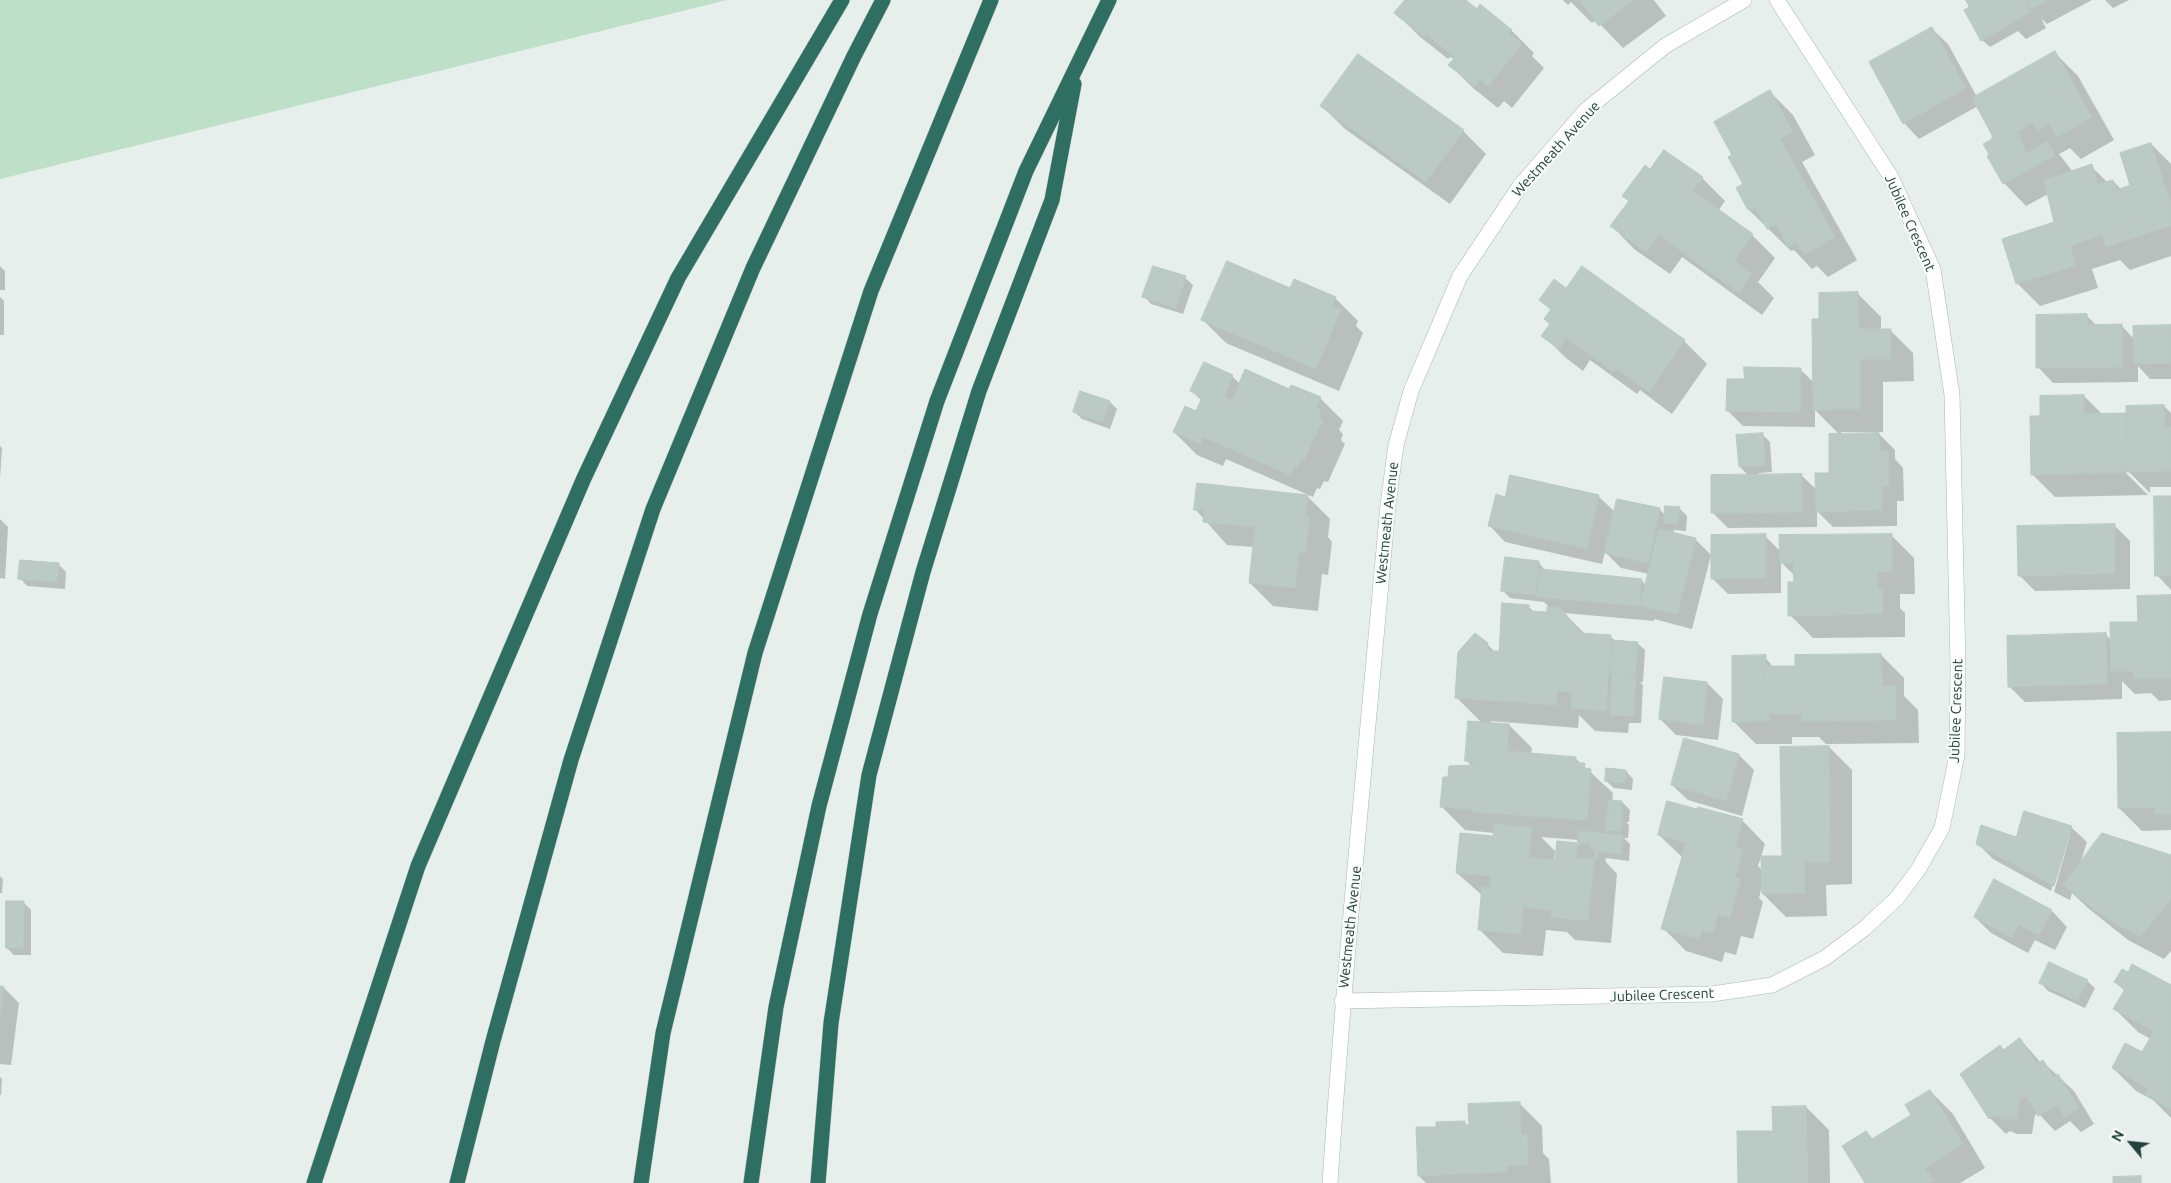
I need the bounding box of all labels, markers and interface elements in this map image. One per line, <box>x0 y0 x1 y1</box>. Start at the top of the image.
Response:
street label: Westmeath Avenue <box>1509 98 1603 200</box>
street label: Jubilee Crescent <box>1881 172 1939 274</box>
street label: Westmeath Avenue <box>1372 461 1402 585</box>
street label: Jubilee Crescent <box>1946 659 1966 763</box>
street label: Westmeath Avenue <box>1335 865 1365 989</box>
street label: Jubilee Crescent <box>1610 985 1714 1005</box>
north arrow <box>2106 1118 2156 1168</box>
text: N <box>2108 1128 2127 1144</box>

